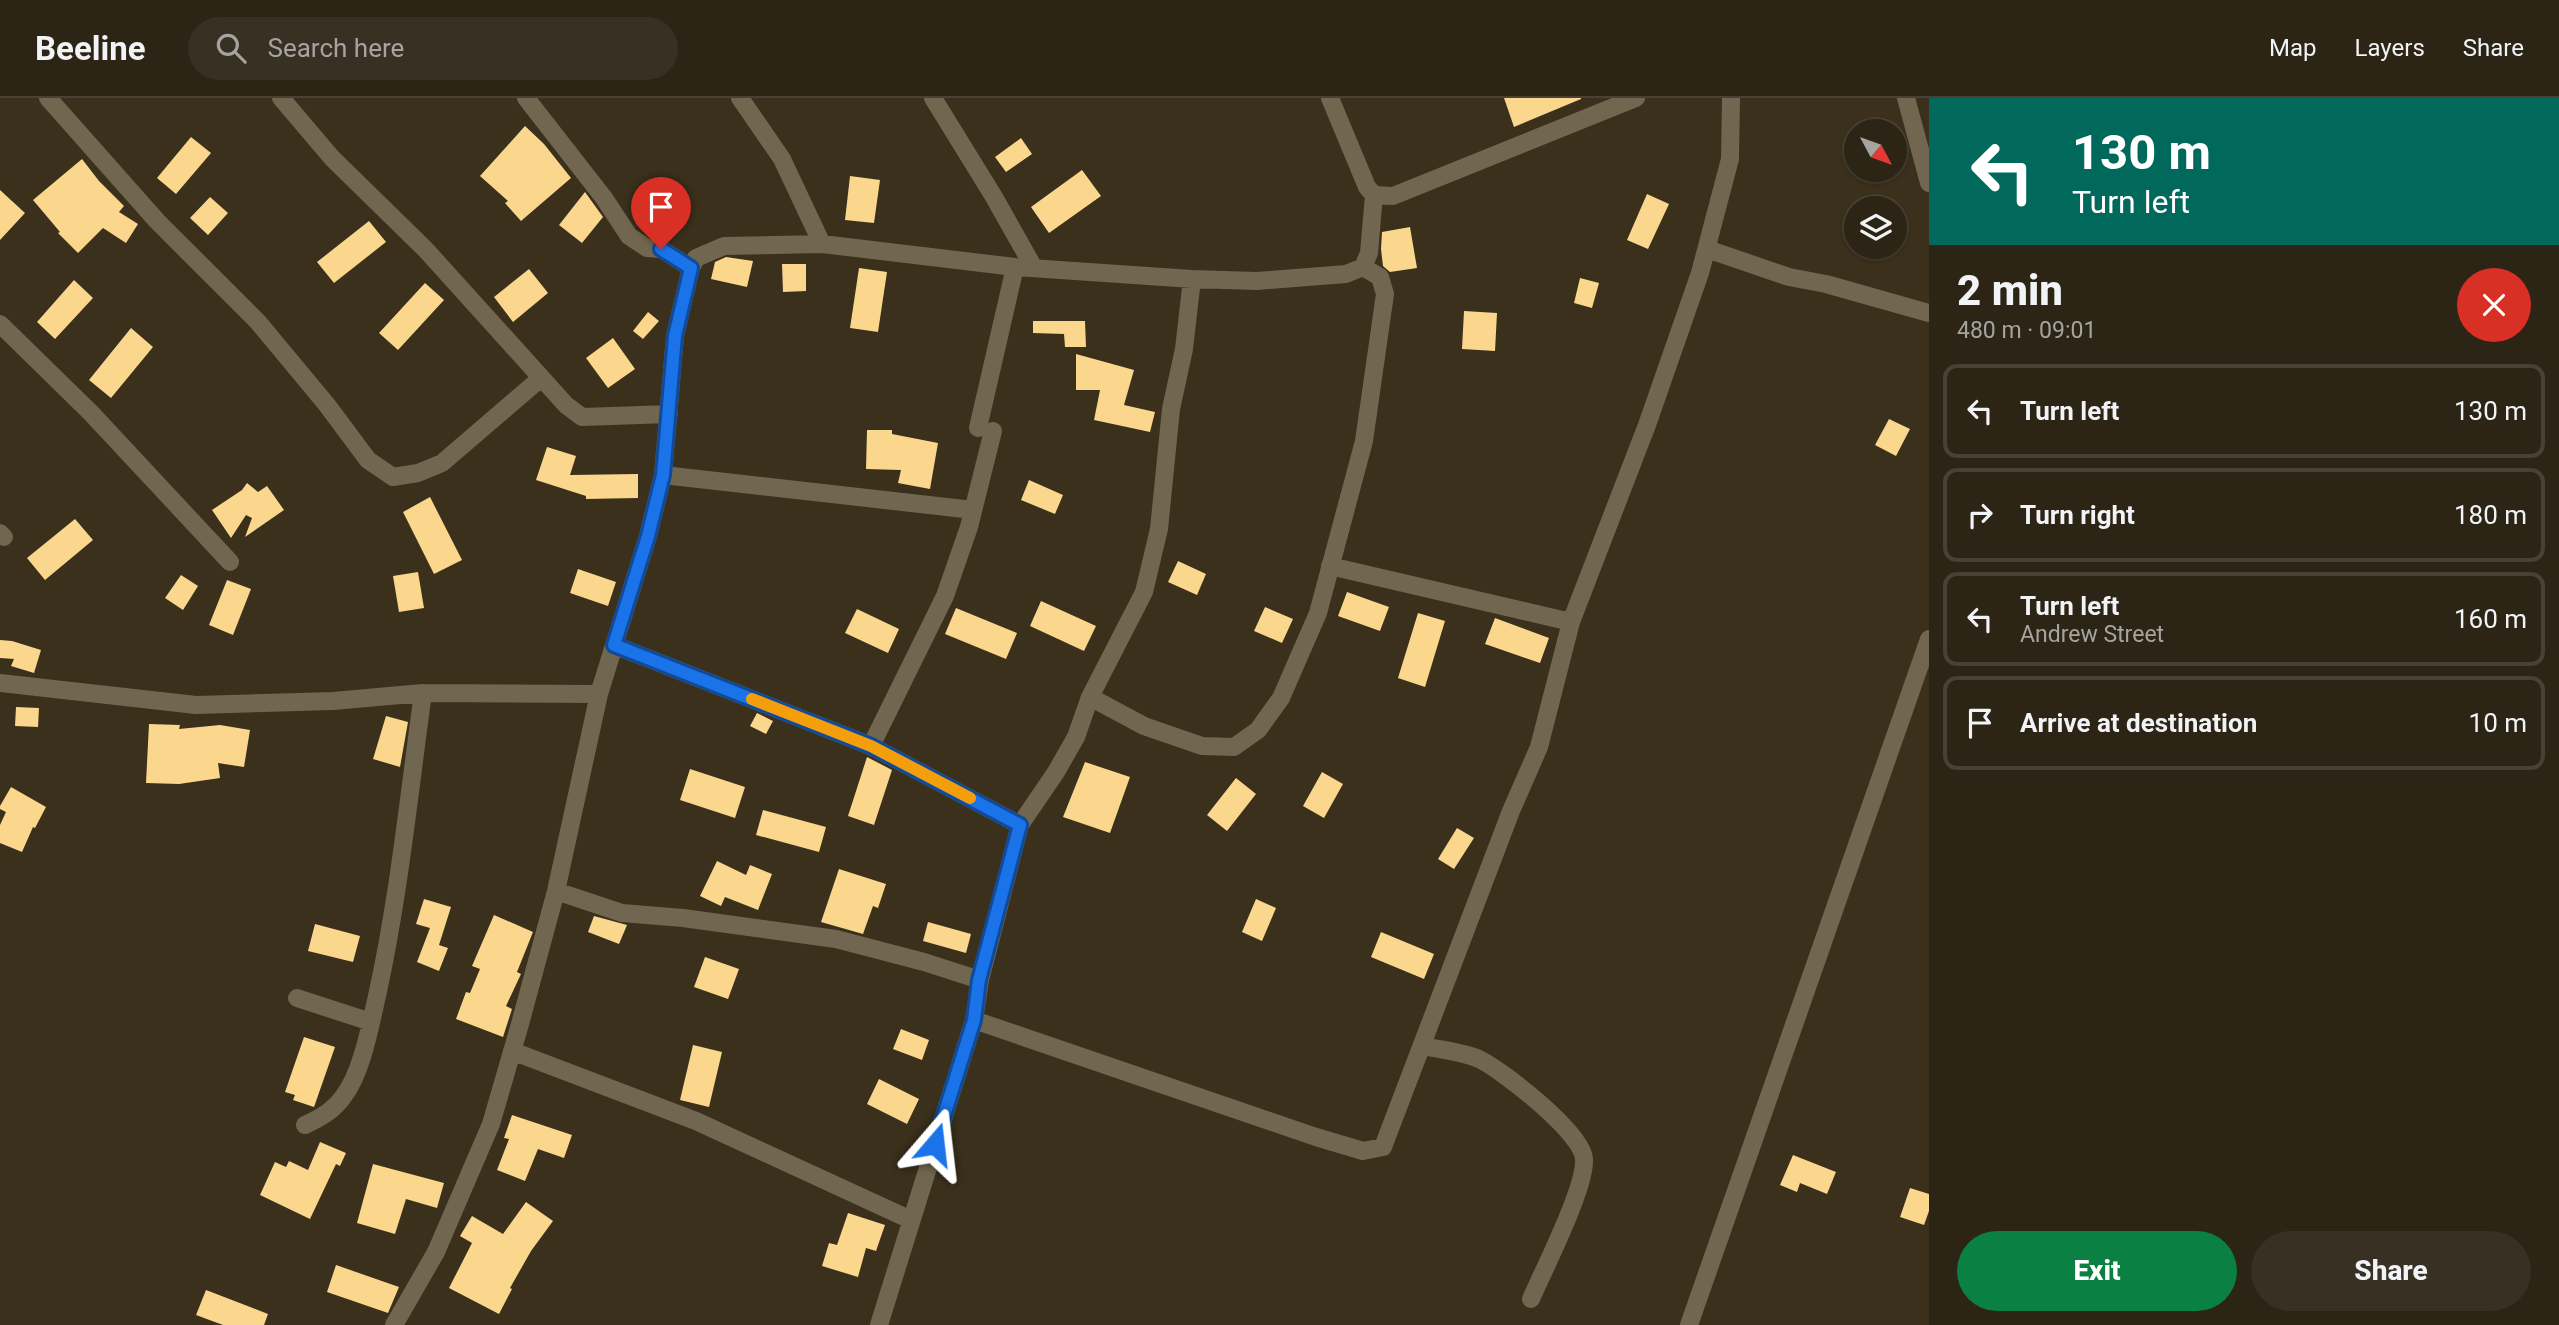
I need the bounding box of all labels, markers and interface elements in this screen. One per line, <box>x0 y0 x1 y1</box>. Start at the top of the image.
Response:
search box <box>188 17 678 80</box>
text: Beeline <box>35 29 146 68</box>
icon: search <box>212 29 250 67</box>
text: Search here <box>268 33 404 63</box>
text: Map <box>2269 34 2317 62</box>
text: Layers <box>2355 34 2425 62</box>
text: Share <box>2463 34 2524 62</box>
north arrow <box>1844 119 1908 182</box>
map controls <box>1844 119 1907 259</box>
text: 130 m <box>2072 124 2211 181</box>
icon: left <box>1957 126 2048 217</box>
pin <box>631 177 691 249</box>
text: Turn left <box>2072 183 2190 221</box>
icon: arrive <box>642 188 680 226</box>
button: layers <box>1844 196 1907 259</box>
text: 2 min <box>1957 266 2063 315</box>
button: close <box>2457 268 2531 342</box>
text: 480 m · 09:01 <box>1957 317 2096 344</box>
icon: left <box>1961 392 1999 430</box>
text: Turn left <box>2020 396 2119 426</box>
text: 130 m <box>2454 396 2527 426</box>
icon: right <box>1961 496 1999 534</box>
text: Turn right <box>2020 500 2135 530</box>
text: 180 m <box>2454 500 2527 530</box>
text: Turn left <box>2020 591 2119 621</box>
icon: left <box>1961 600 1999 638</box>
text: 160 m <box>2454 604 2527 634</box>
text: Andrew Street <box>2020 621 2164 648</box>
icon: arrive <box>1961 704 1999 742</box>
text: Arrive at destination <box>2020 708 2257 738</box>
text: 10 m <box>2469 708 2527 738</box>
position arrow <box>898 1107 972 1181</box>
button: Exit <box>1957 1231 2237 1311</box>
button: Share <box>2251 1231 2531 1311</box>

